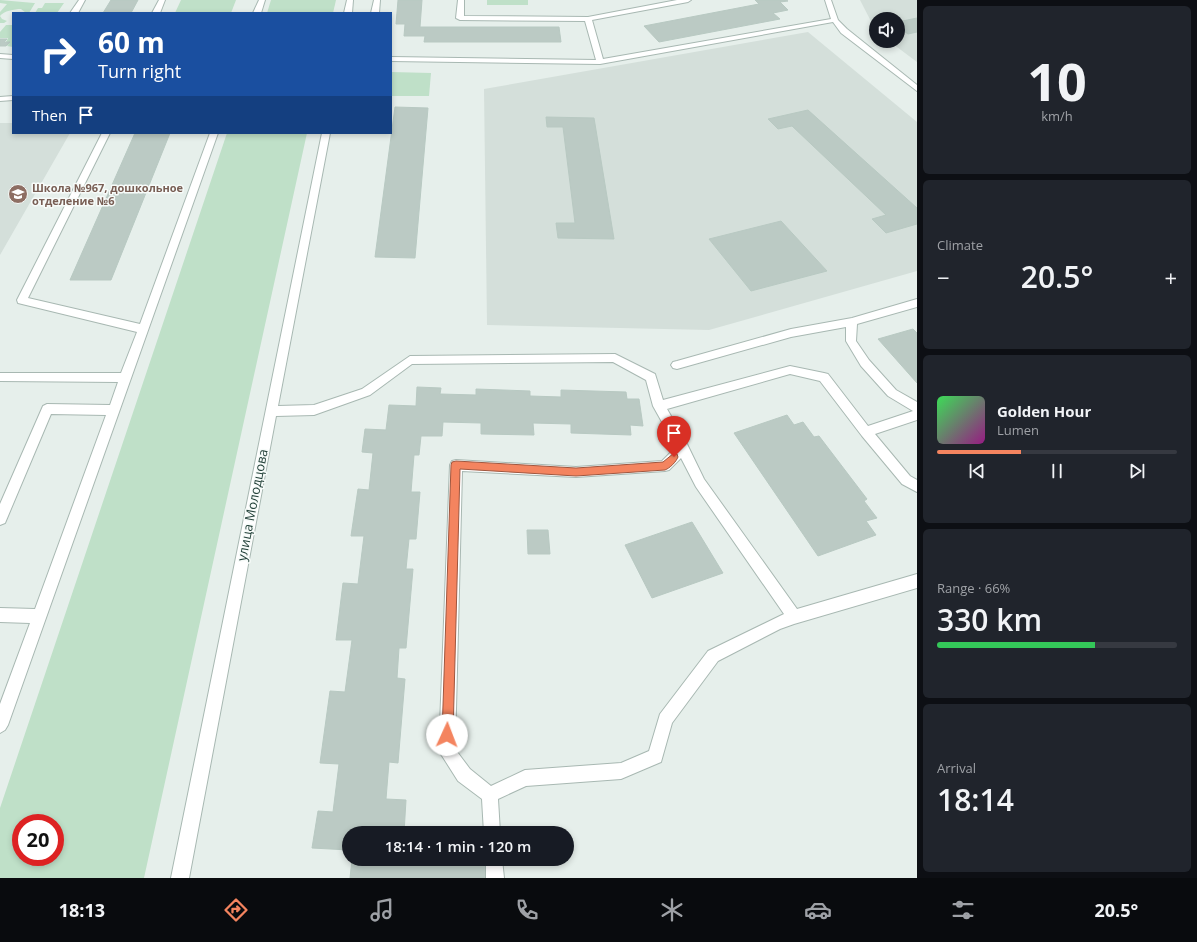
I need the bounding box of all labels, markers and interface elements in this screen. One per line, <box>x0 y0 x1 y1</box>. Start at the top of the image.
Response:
map controls <box>869 12 905 48</box>
button: sound <box>869 12 905 48</box>
text: 60 m <box>98 23 165 61</box>
icon: right <box>32 28 84 80</box>
text: 10 <box>1027 45 1087 116</box>
text: Turn right <box>98 59 181 83</box>
icon: arrive <box>75 104 97 126</box>
text: Then <box>32 105 67 125</box>
text: km/h <box>1041 107 1073 125</box>
place label: Школа №967, дошкольное отделение №6 <box>32 180 184 208</box>
school or university icon: Школа №967, дошкольное отделение №6 <box>7 183 29 205</box>
text: Climate <box>937 236 983 254</box>
text: 20.5° <box>1021 256 1093 297</box>
text: − <box>937 262 950 292</box>
text: + <box>1164 262 1177 292</box>
text: Golden Hour <box>997 401 1091 421</box>
pin <box>657 416 691 457</box>
text: Lumen <box>997 421 1039 439</box>
icon: arrive <box>663 422 685 444</box>
street label: улица Молодцова <box>232 447 272 563</box>
icon: previous <box>966 460 988 482</box>
icon: pause <box>1046 460 1068 482</box>
icon: next <box>1126 460 1148 482</box>
text: Range · 66% <box>937 579 1010 597</box>
text: 330 km <box>937 599 1042 640</box>
position arrow <box>426 714 468 756</box>
text: Arrival <box>937 759 976 777</box>
text: 18:14 <box>937 779 1014 820</box>
speed limit sign: 20 <box>12 814 64 866</box>
text: 18:14 · 1 min · 120 m <box>385 836 531 856</box>
icon: directions <box>222 896 250 924</box>
icon: music <box>368 896 396 924</box>
icon: phone <box>513 896 541 924</box>
icon: climate <box>658 896 686 924</box>
icon: car <box>804 896 832 924</box>
icon: filters <box>949 896 977 924</box>
text: 18:13 <box>59 898 105 922</box>
text: 20.5° <box>1095 898 1138 922</box>

